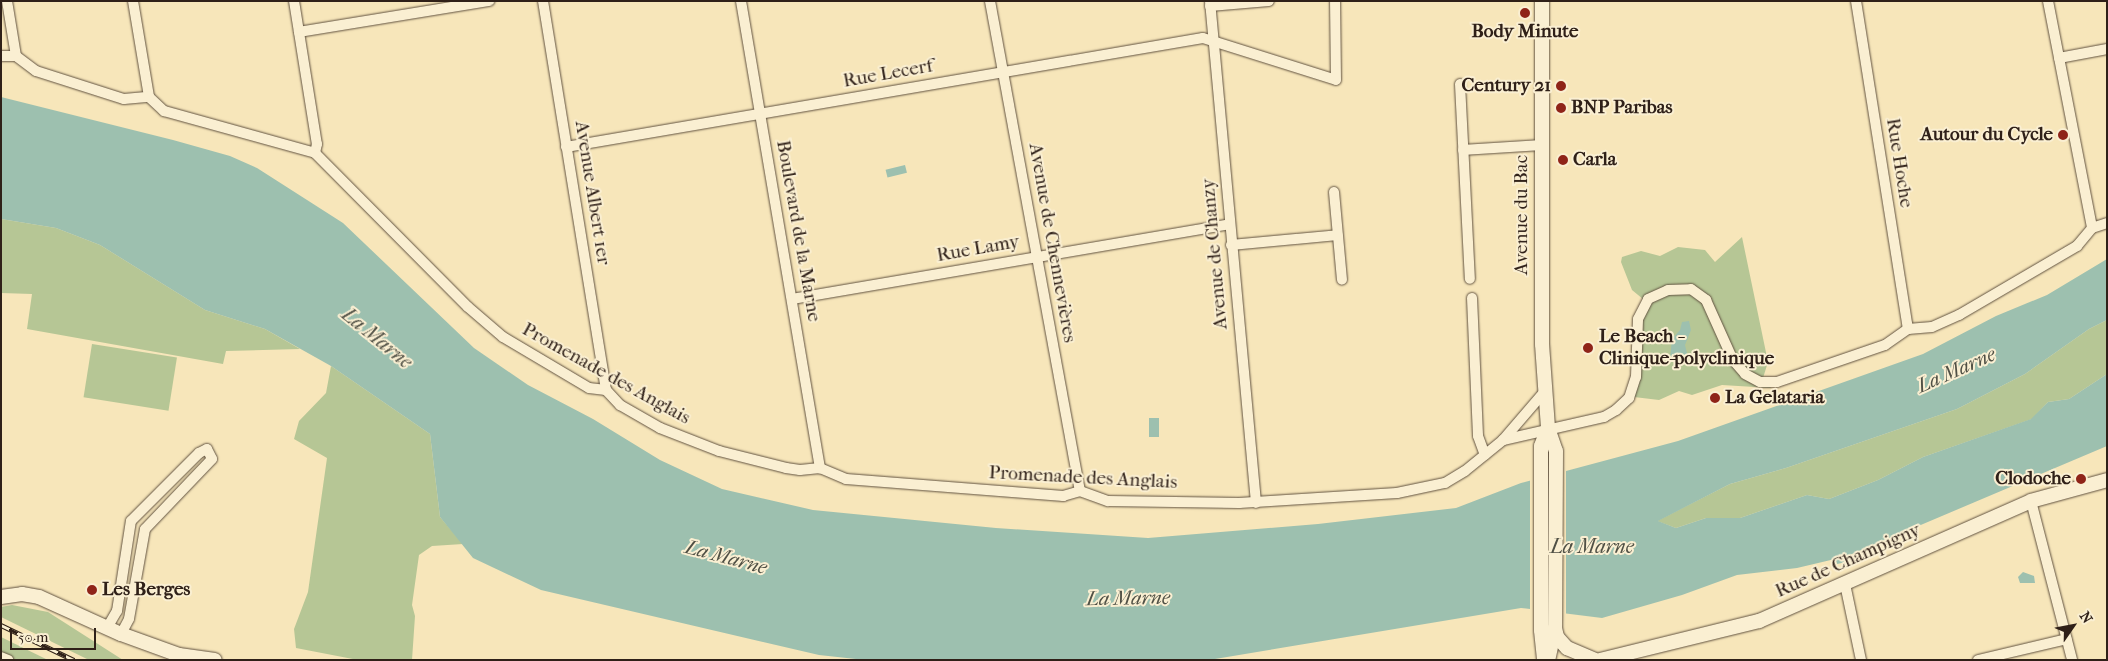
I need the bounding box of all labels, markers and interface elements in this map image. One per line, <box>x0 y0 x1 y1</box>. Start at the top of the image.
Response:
marker: Body Minute <box>1519 7 1531 19</box>
place label: Body Minute <box>1472 21 1578 43</box>
street label: Rue Lecerf <box>841 55 935 93</box>
place label: Century 21 <box>1462 75 1551 97</box>
marker: Century 21 <box>1555 80 1567 92</box>
place label: BNP Paribas <box>1571 97 1673 119</box>
marker: BNP Paribas <box>1555 102 1567 114</box>
street label: Rue Hoche <box>1881 117 1917 209</box>
street label: Avenue Albert 1er <box>569 119 615 267</box>
place label: Autour du Cycle <box>1921 124 2053 146</box>
marker: Autour du Cycle <box>2057 129 2069 141</box>
street label: Boulevard de la Marne <box>771 139 825 323</box>
street label: Avenue de Chennevières <box>1023 142 1081 344</box>
place label: Carla <box>1573 149 1617 171</box>
marker: Carla <box>1557 154 1569 166</box>
street label: Avenue du Bac <box>1511 155 1533 275</box>
street label: Avenue de Chanzy <box>1197 178 1233 330</box>
street label: Rue Lamy <box>935 231 1021 267</box>
water label: La Marne <box>337 302 417 374</box>
street label: Promenade des Anglais <box>518 318 694 430</box>
place label: Le Beach - Clinique-polyclinique <box>1599 326 1774 370</box>
marker: Le Beach - Clinique-polyclinique <box>1581 341 1595 355</box>
water label: La Marne <box>1913 342 1999 398</box>
place label: La Gelataria <box>1725 387 1824 409</box>
marker: La Gelataria <box>1709 392 1721 404</box>
street label: Promenade des Anglais <box>988 462 1178 494</box>
place label: Clodoche <box>1995 468 2071 490</box>
marker: Clodoche <box>2075 473 2087 485</box>
street label: Rue de Champigny <box>1772 519 1924 603</box>
water label: La Marne <box>1550 534 1634 558</box>
water label: La Marne <box>682 535 770 579</box>
place label: Les Berges <box>102 579 190 601</box>
marker: Les Berges <box>86 584 98 596</box>
water label: La Marne <box>1086 585 1170 611</box>
north arrow <box>2048 601 2098 651</box>
text: N <box>2076 608 2096 627</box>
scale bar <box>12 618 99 650</box>
text: 50 m <box>18 628 48 646</box>

